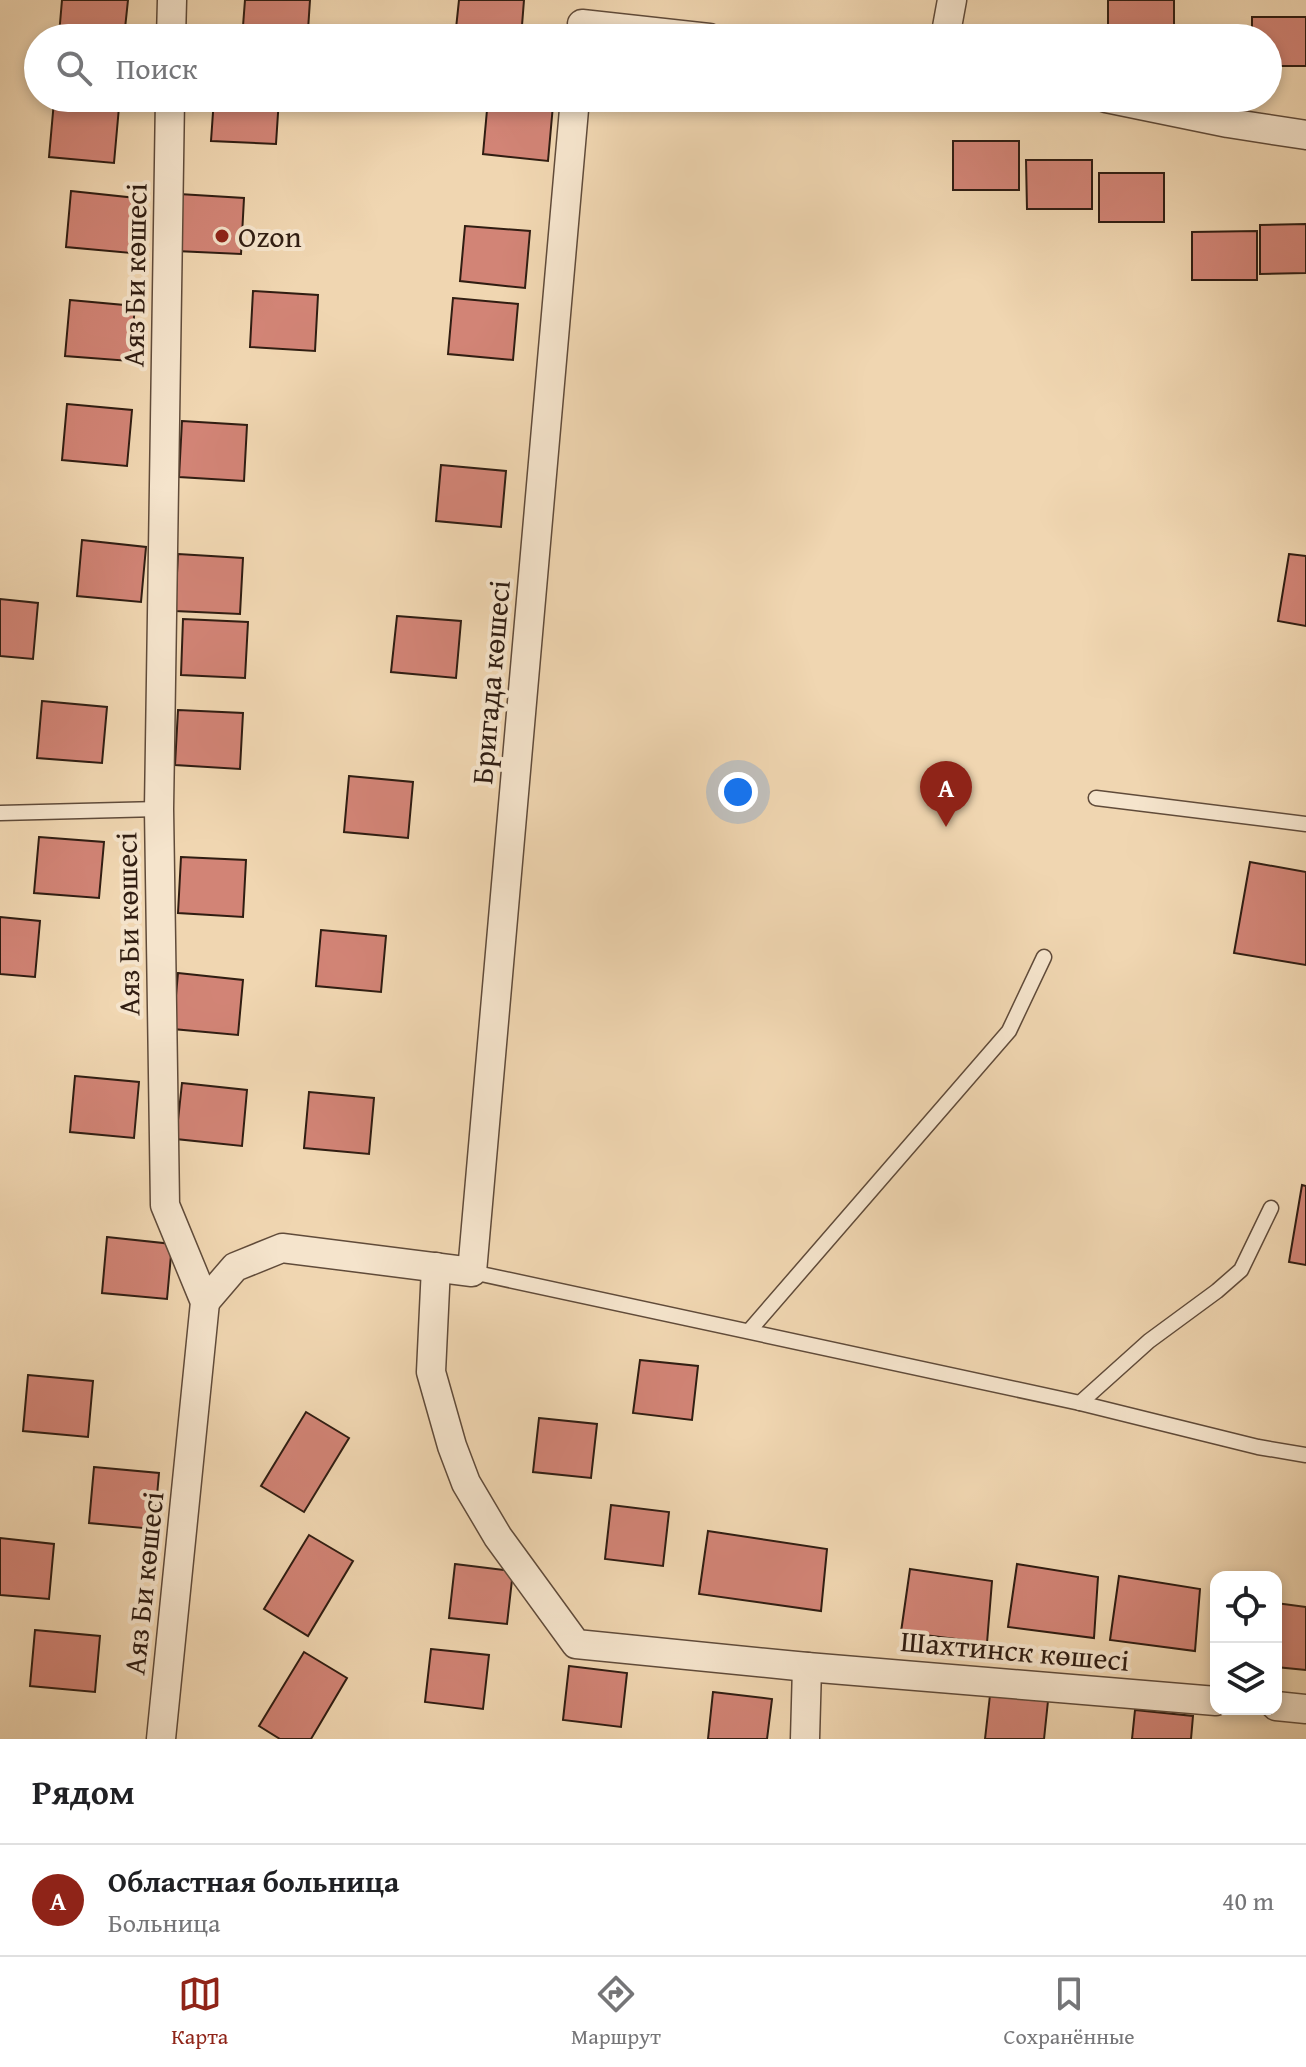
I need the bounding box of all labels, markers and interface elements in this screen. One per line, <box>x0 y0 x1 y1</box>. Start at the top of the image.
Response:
search box <box>24 24 1282 112</box>
icon: search <box>52 46 96 90</box>
text: Поиск <box>116 46 198 90</box>
street label: Аяз Би көшесі <box>110 183 158 367</box>
place label: Ozon <box>238 214 302 258</box>
marker: Ozon <box>213 227 231 245</box>
street label: Бригада көшесі <box>459 578 521 786</box>
pin: A <box>920 761 972 827</box>
your location <box>718 772 758 812</box>
street label: Аяз Би көшесі <box>103 832 151 1016</box>
street label: Аяз Би көшесі <box>112 1489 174 1677</box>
map controls <box>1210 1571 1282 1715</box>
button: locate <box>1210 1571 1282 1643</box>
street label: Шахтинск көшесі <box>899 1618 1131 1682</box>
button: layers <box>1210 1643 1282 1715</box>
text: Рядом <box>32 1767 135 1816</box>
text: Областная больница <box>108 1859 399 1903</box>
text: A <box>50 1881 66 1920</box>
text: 40 m <box>1222 1881 1274 1920</box>
text: Больница <box>108 1903 220 1942</box>
tab: Карта <box>171 1972 228 2052</box>
tab: Маршрут <box>571 1972 661 2052</box>
tab: Сохранённые <box>1004 1972 1135 2052</box>

